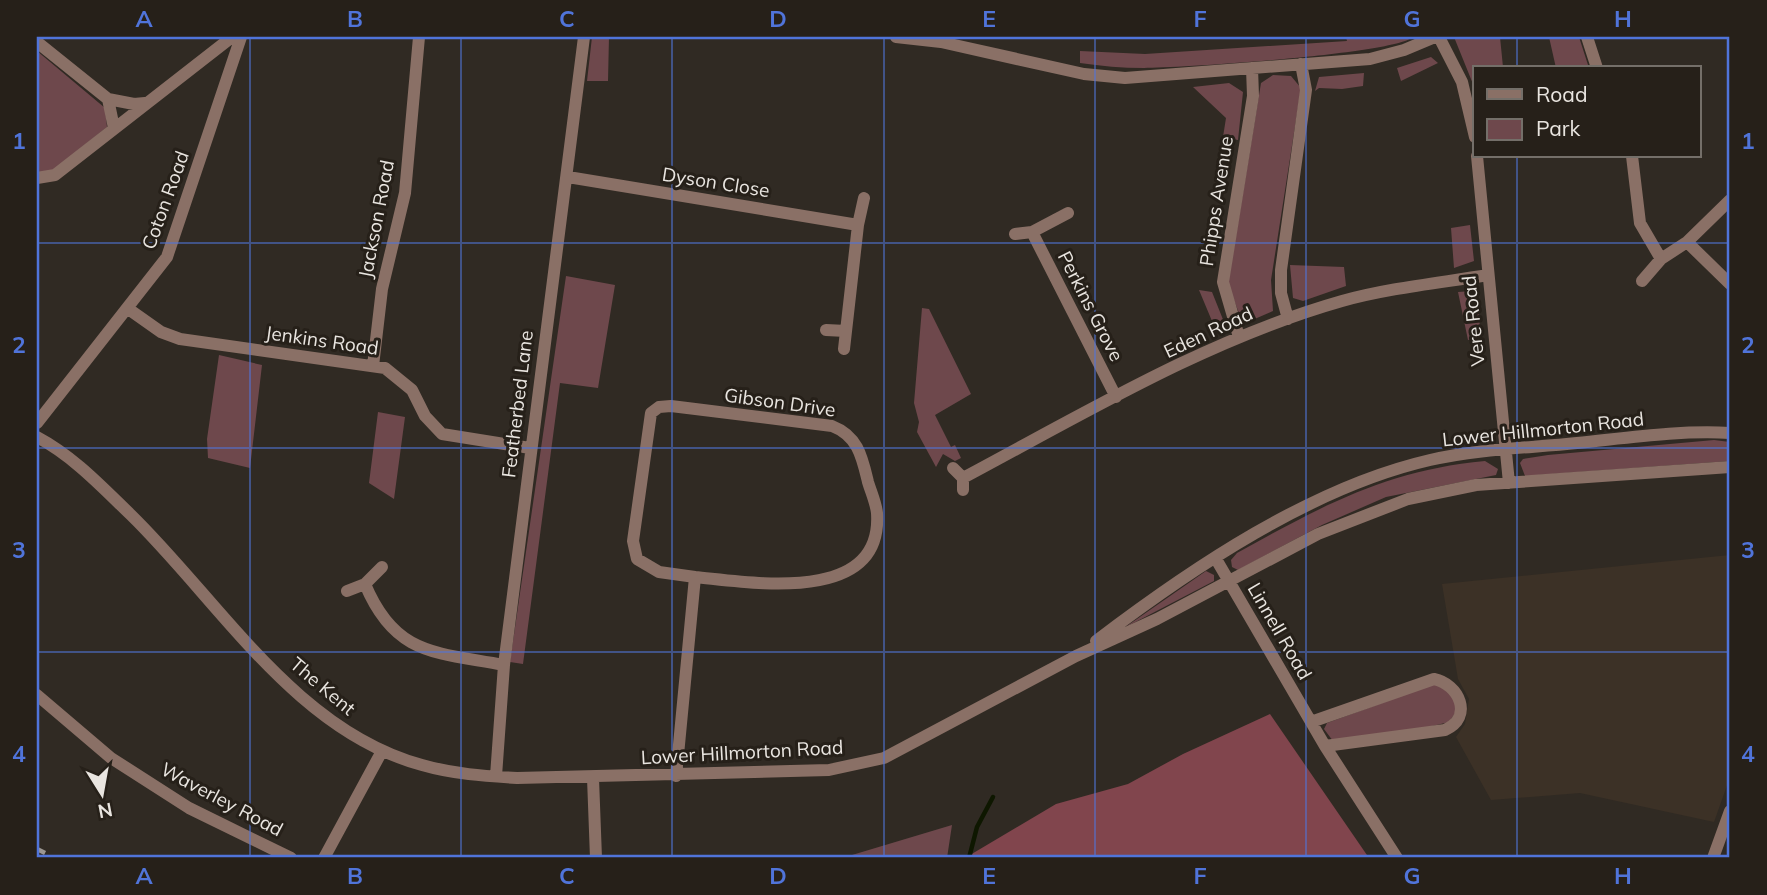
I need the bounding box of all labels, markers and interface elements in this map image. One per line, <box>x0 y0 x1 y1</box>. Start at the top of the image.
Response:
text: A <box>135 4 153 33</box>
text: B <box>347 4 363 33</box>
text: C <box>559 4 575 33</box>
text: D <box>769 4 787 33</box>
text: E <box>982 4 996 33</box>
text: F <box>1193 4 1207 33</box>
text: G <box>1403 4 1421 33</box>
text: H <box>1614 4 1632 33</box>
legend <box>1473 66 1700 158</box>
text: Road <box>1536 81 1587 107</box>
text: Park <box>1536 115 1580 141</box>
text: 1 <box>12 126 26 155</box>
text: 1 <box>1741 126 1755 155</box>
street label: Phipps Avenue <box>1194 134 1238 268</box>
street label: Coton Road <box>136 147 194 253</box>
street label: Jackson Road <box>353 158 399 280</box>
street label: Dyson Close <box>660 162 772 202</box>
street label: Perkins Grove <box>1053 247 1129 365</box>
street label: Vere Road <box>1456 274 1490 368</box>
street label: Eden Road <box>1160 301 1256 363</box>
street label: Jenkins Road <box>264 320 380 360</box>
street label: Featherbed Lane <box>496 329 538 479</box>
text: 2 <box>12 330 26 359</box>
text: 2 <box>1741 330 1755 359</box>
street label: Gibson Drive <box>723 382 837 422</box>
street label: Lower Hillmorton Road <box>1441 406 1645 452</box>
text: 3 <box>12 535 26 564</box>
text: 3 <box>1741 535 1755 564</box>
street label: Linnell Road <box>1243 578 1317 684</box>
street label: The Kent <box>285 652 361 720</box>
street label: Lower Hillmorton Road <box>640 735 844 769</box>
text: 4 <box>12 739 26 768</box>
text: 4 <box>1741 739 1755 768</box>
street label: Waverley Road <box>157 757 287 841</box>
north arrow <box>66 758 136 828</box>
text: N <box>96 798 115 824</box>
text: A <box>135 861 153 890</box>
text: B <box>347 861 363 890</box>
text: C <box>559 861 575 890</box>
text: D <box>769 861 787 890</box>
text: E <box>982 861 996 890</box>
text: F <box>1193 861 1207 890</box>
text: G <box>1403 861 1421 890</box>
text: H <box>1614 861 1632 890</box>

